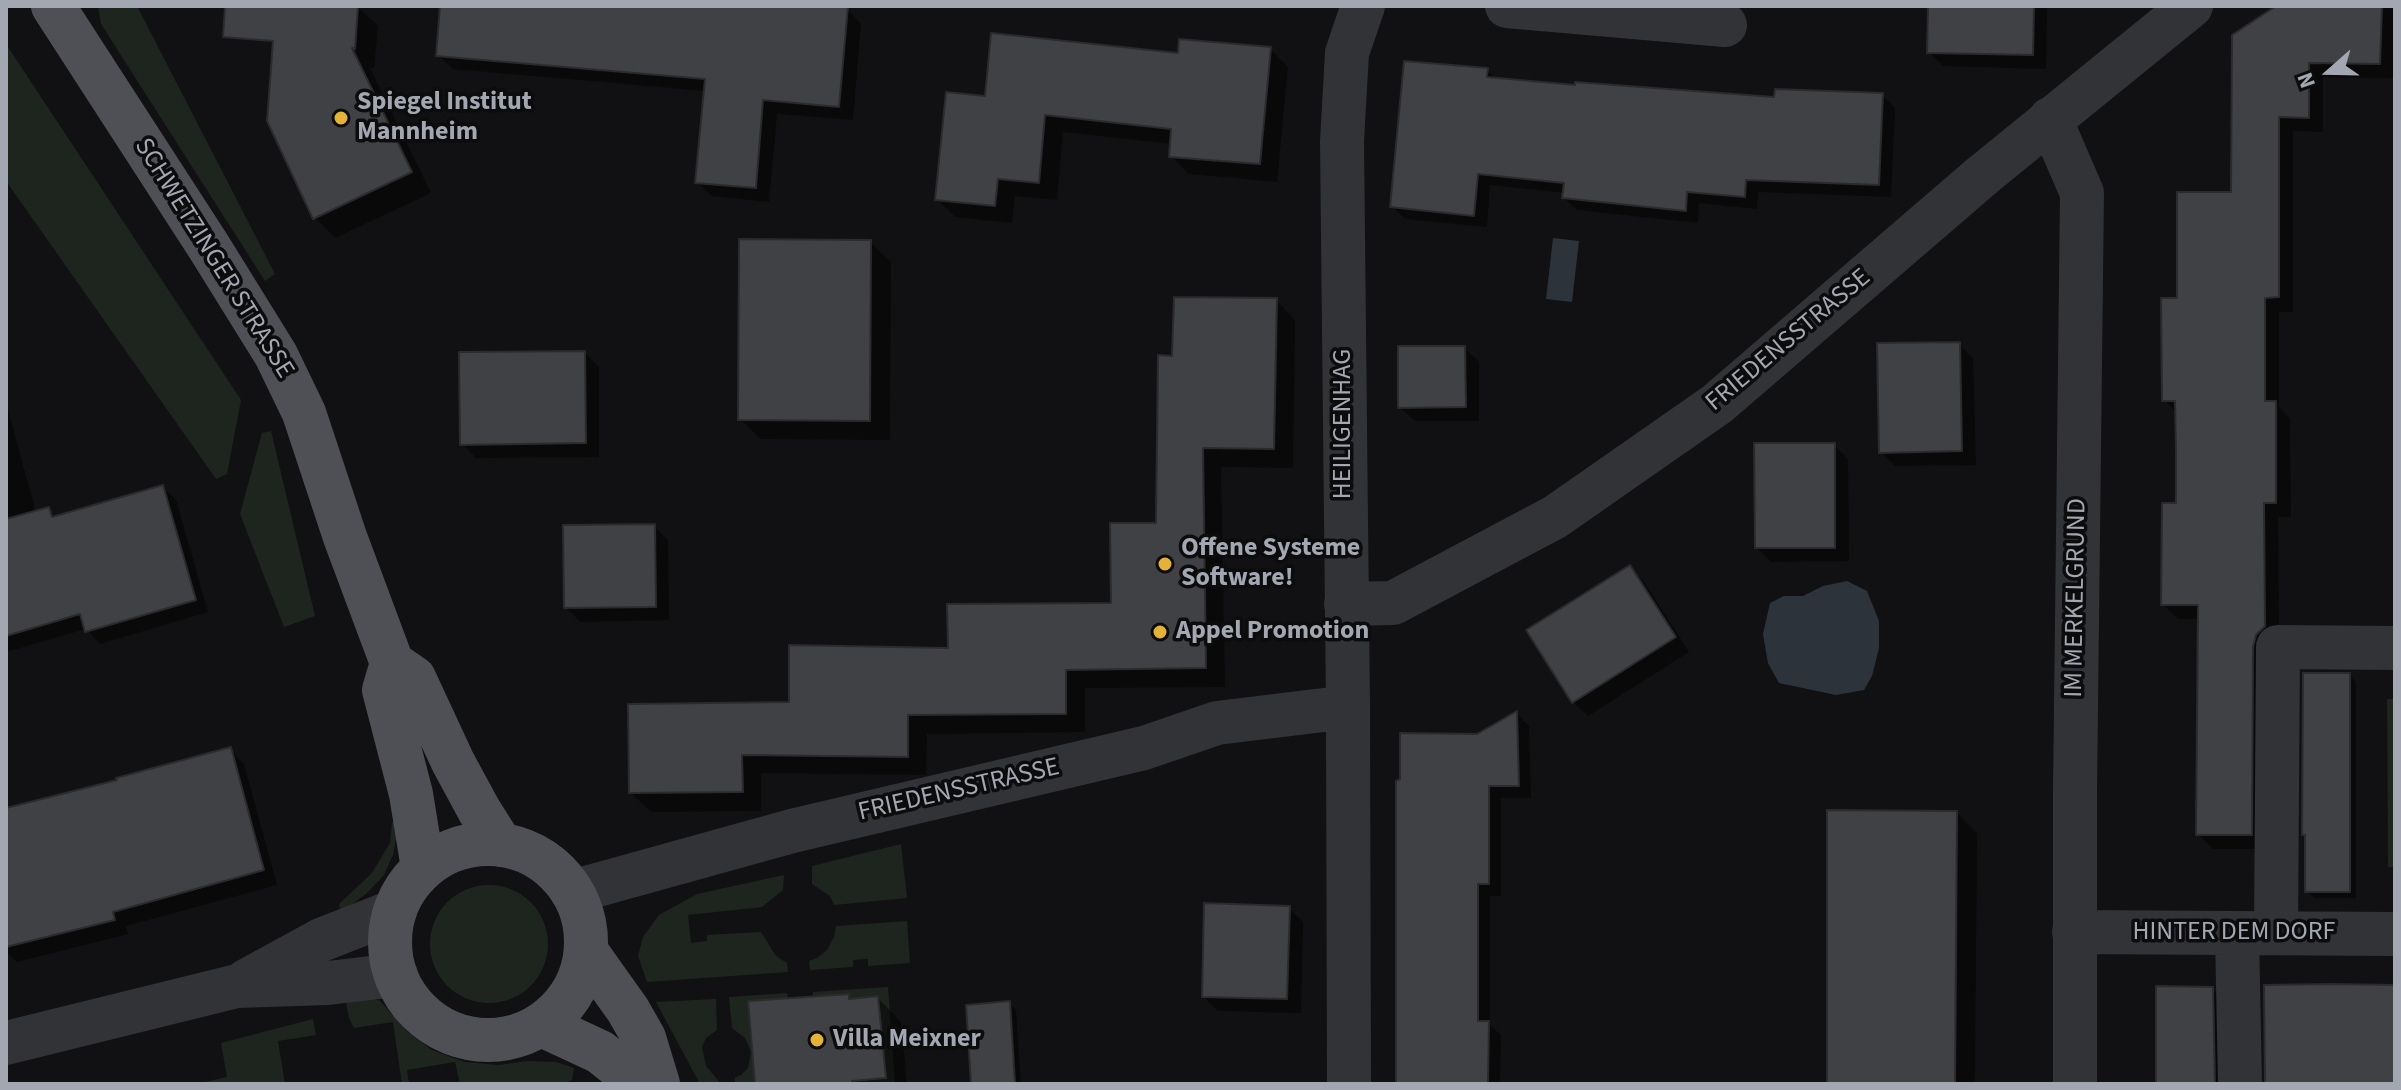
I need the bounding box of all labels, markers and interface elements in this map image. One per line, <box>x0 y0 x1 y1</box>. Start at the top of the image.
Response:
north arrow <box>2289 32 2369 112</box>
text: N <box>2289 68 2324 93</box>
place label: Spiegel Institut Mannheim <box>357 87 532 148</box>
marker: Spiegel Institut Mannheim <box>332 109 350 127</box>
street label: SCHWETZINGER STRASSE <box>126 133 300 385</box>
street label: FRIEDENSSTRASSE <box>1700 263 1878 419</box>
street label: HEILIGENHAG <box>1328 349 1360 499</box>
street label: IM MERKELGRUND <box>2060 498 2094 698</box>
place label: Offene Systeme Software! <box>1181 533 1360 594</box>
marker: Offene Systeme Software! <box>1156 555 1174 573</box>
place label: Appel Promotion <box>1176 616 1369 648</box>
marker: Appel Promotion <box>1151 623 1169 641</box>
street label: FRIEDENSSTRASSE <box>855 753 1063 829</box>
street label: HINTER DEM DORF <box>2133 917 2335 949</box>
place label: Villa Meixner <box>833 1024 981 1056</box>
marker: Villa Meixner <box>808 1031 826 1049</box>

